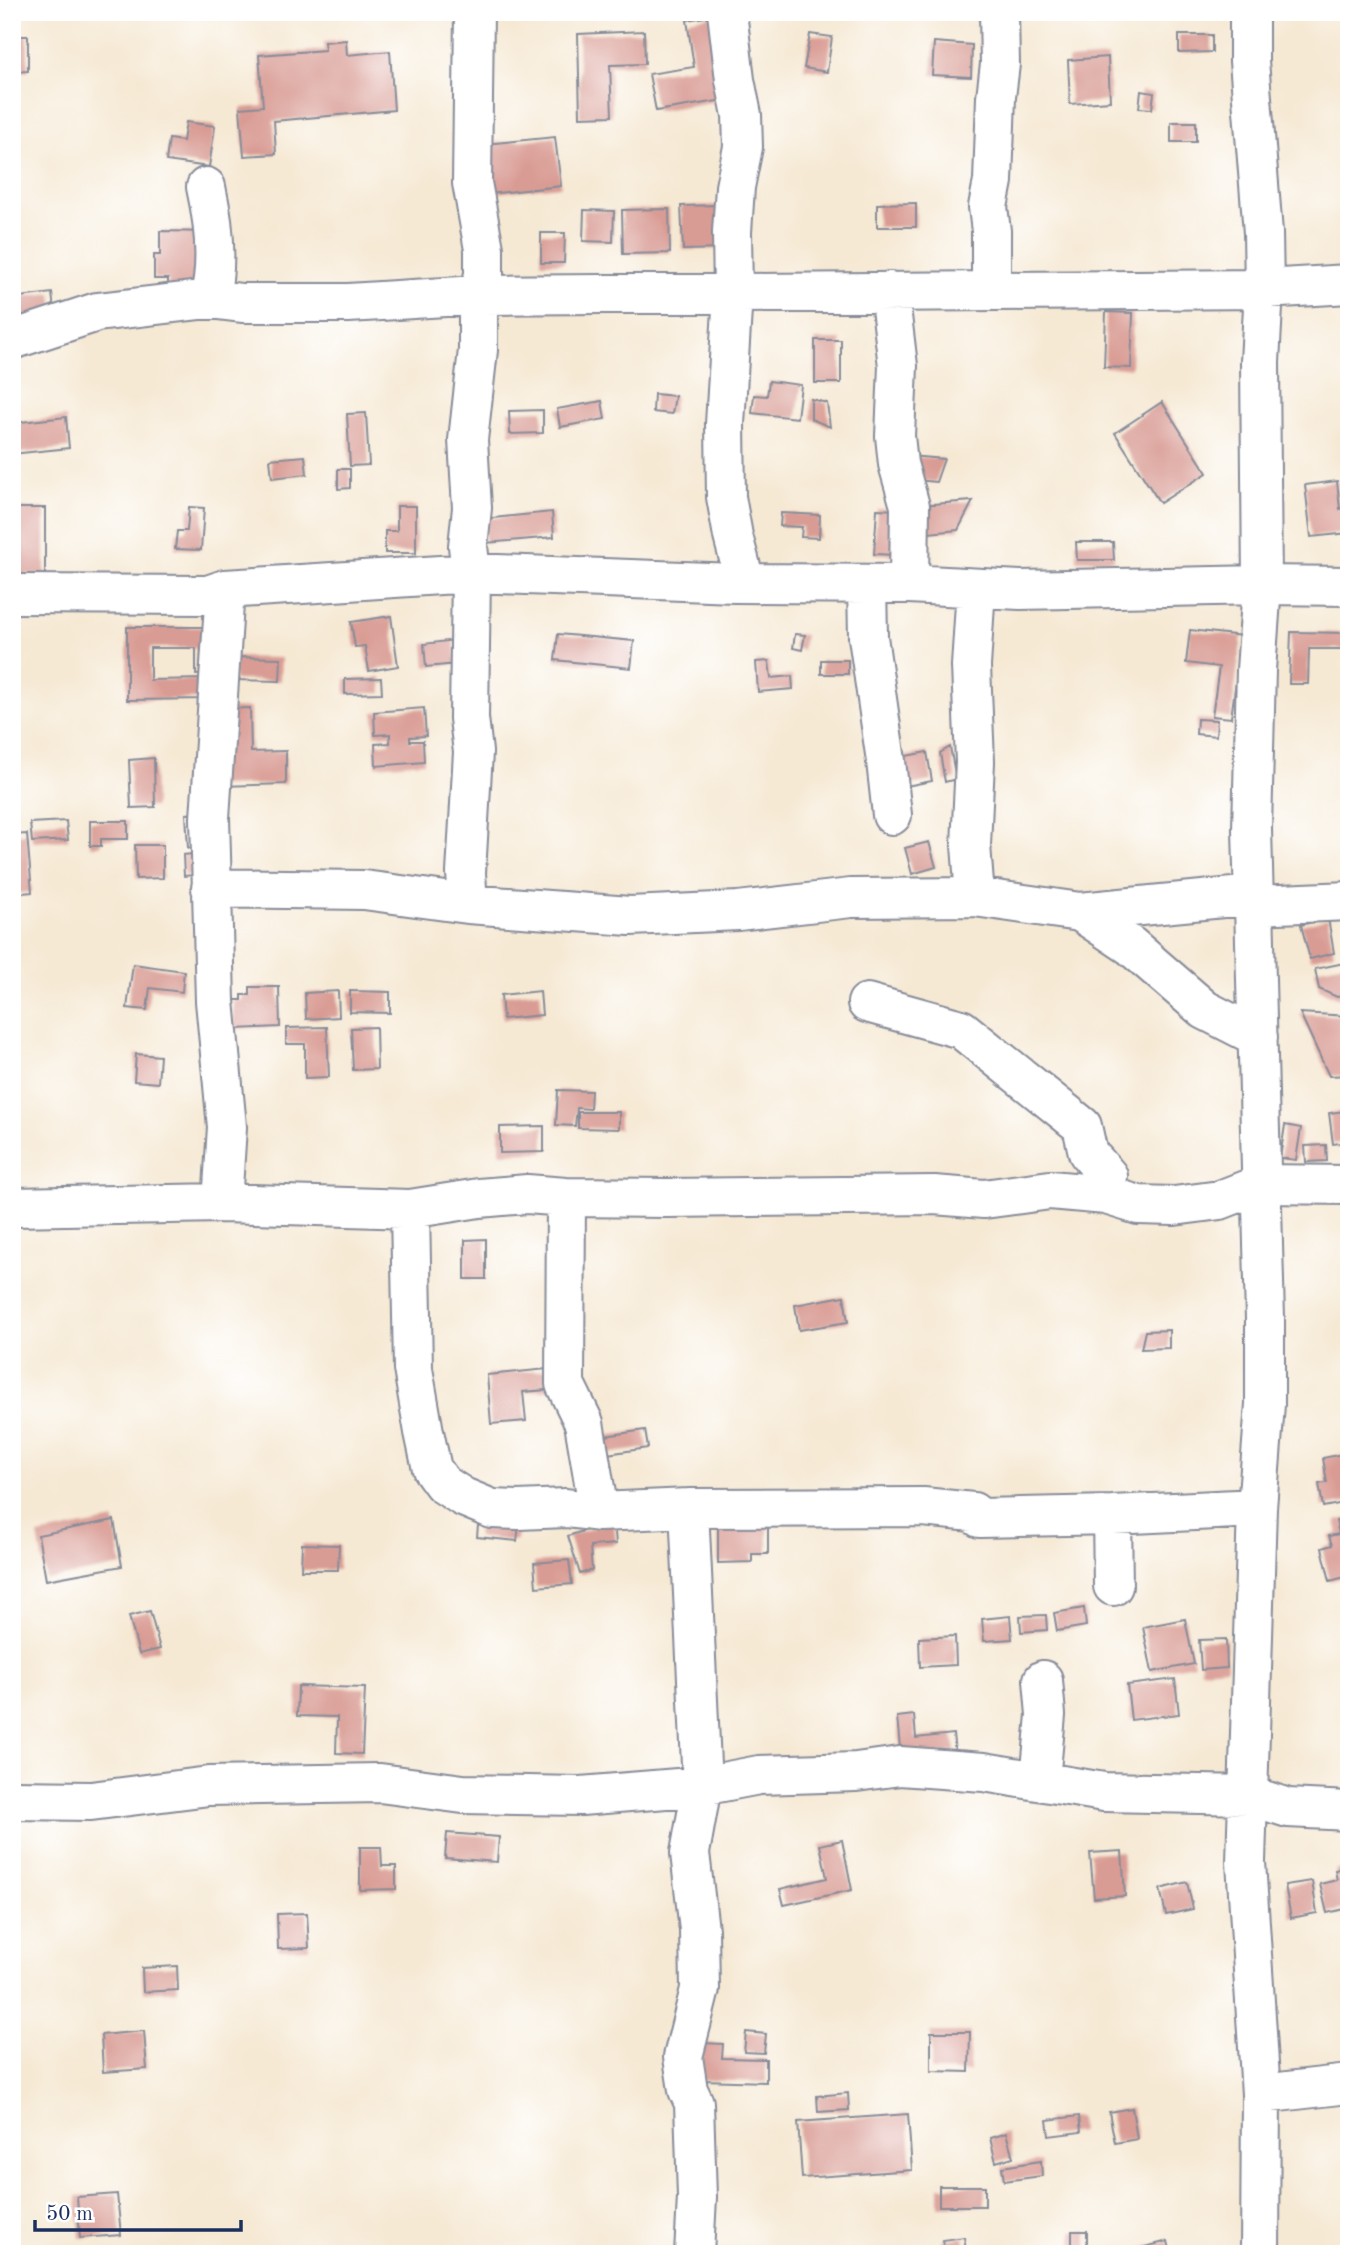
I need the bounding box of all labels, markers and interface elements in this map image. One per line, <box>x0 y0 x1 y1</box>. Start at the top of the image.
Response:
scale bar <box>35 2189 242 2233</box>
text: 50 m <box>46 2204 93 2225</box>

